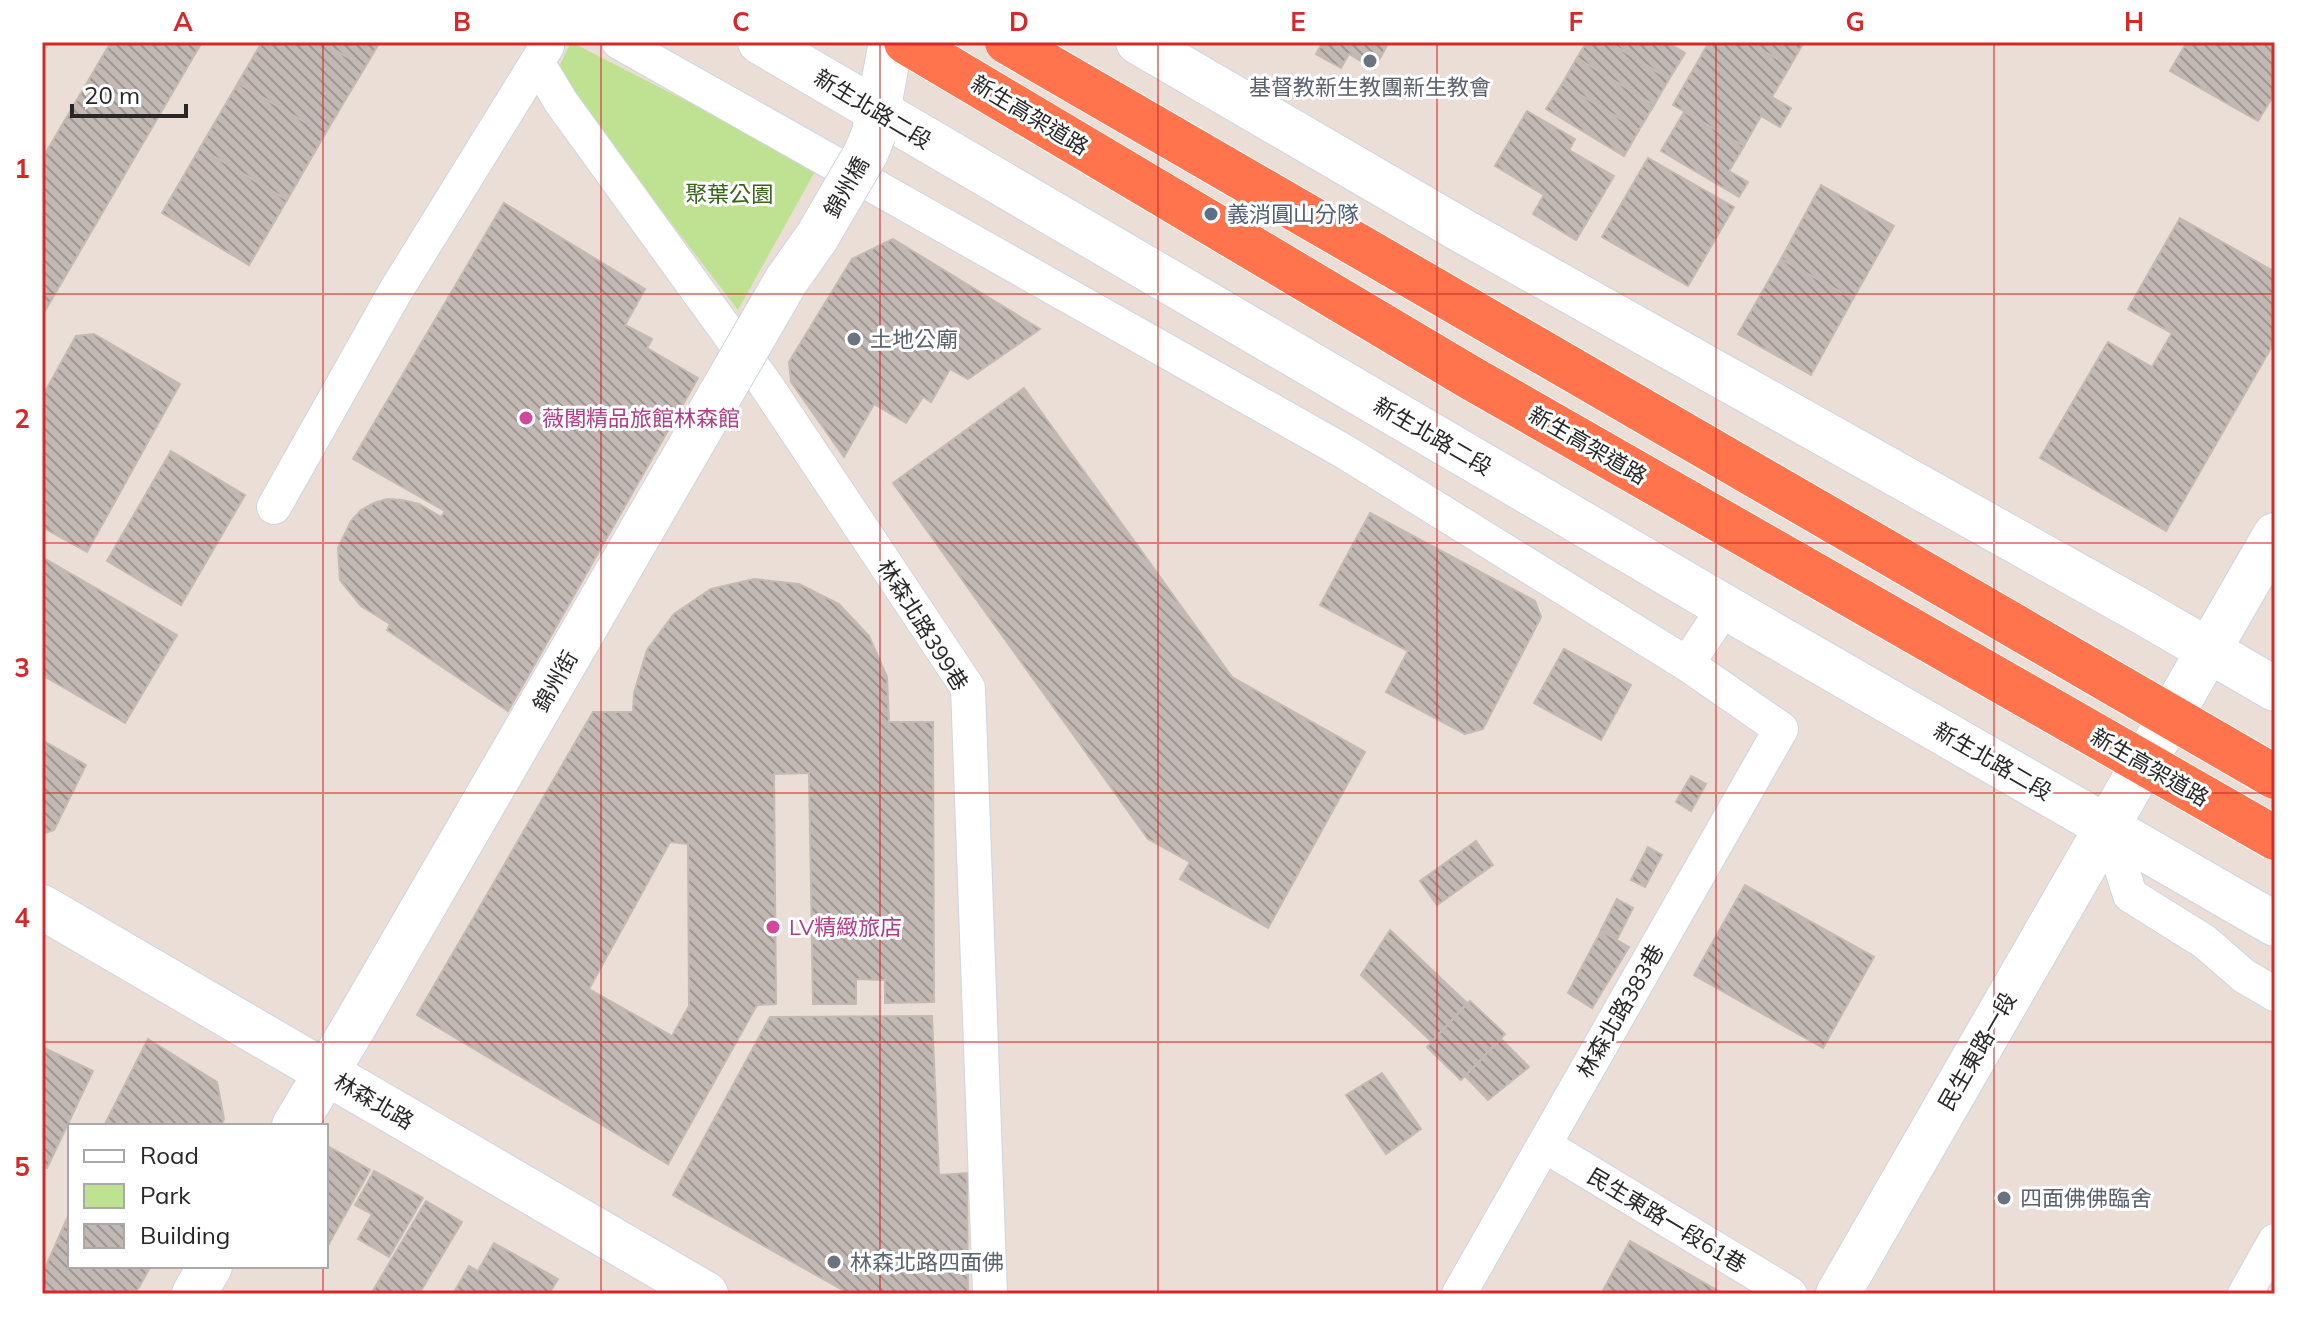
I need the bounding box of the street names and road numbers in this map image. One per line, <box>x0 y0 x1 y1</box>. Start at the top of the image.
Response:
street label: 新生北路二段 <box>809 63 937 155</box>
street label: 新生高架道路 <box>966 69 1094 161</box>
street label: 錦州橋 <box>817 151 875 223</box>
street label: 新生北路二段 <box>1369 391 1497 481</box>
street label: 新生高架道路 <box>1524 400 1652 490</box>
street label: 林森北路399巷 <box>871 554 975 696</box>
street label: 錦州街 <box>526 645 584 717</box>
street label: 新生北路二段 <box>1929 716 2057 806</box>
street label: 新生高架道路 <box>2086 722 2214 812</box>
street label: 林森北路383巷 <box>1570 939 1670 1083</box>
street label: 民生東路一段 <box>1932 987 2022 1115</box>
street label: 林森北路 <box>329 1067 419 1135</box>
street label: 民生東路一段61巷 <box>1582 1162 1752 1278</box>

